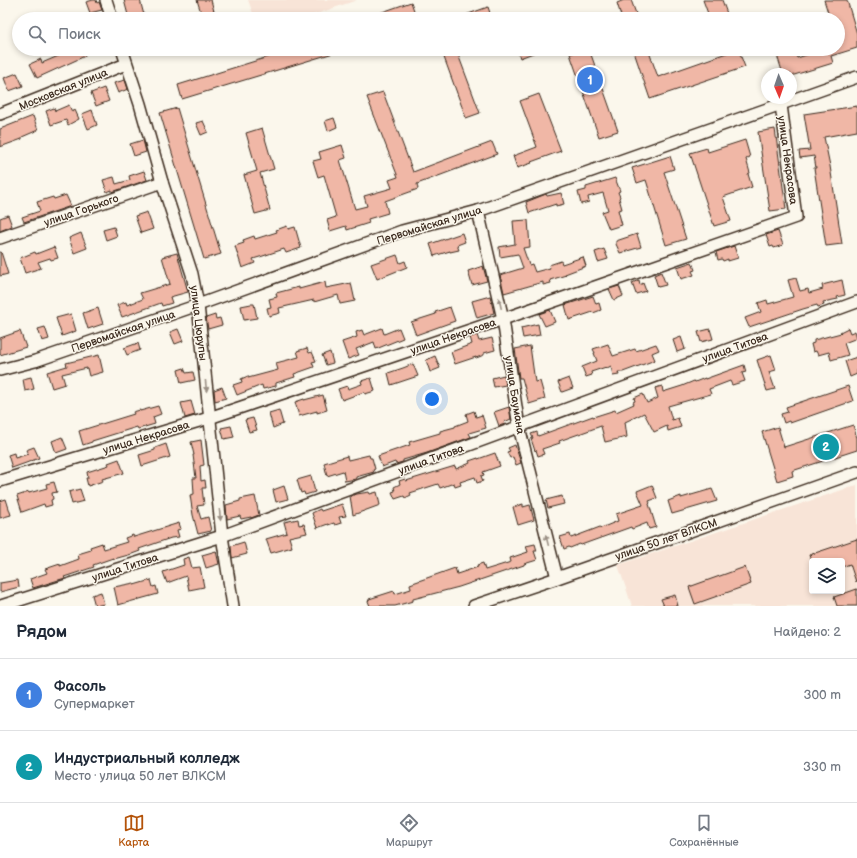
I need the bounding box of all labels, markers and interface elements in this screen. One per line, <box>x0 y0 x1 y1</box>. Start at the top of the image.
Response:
search box <box>12 12 845 56</box>
icon: search <box>26 23 48 45</box>
text: Поиск <box>58 25 101 44</box>
pin: 1 <box>577 65 603 95</box>
street label: Московская улица <box>17 66 110 113</box>
north arrow <box>761 68 797 104</box>
street label: улица Некрасова <box>775 115 800 206</box>
street label: улица Горького <box>42 192 120 229</box>
street label: Первомайская улица <box>375 203 484 248</box>
street label: улица Цюрупы <box>187 285 210 361</box>
one-way arrow <box>496 297 502 309</box>
street label: Первомайская улица <box>69 307 177 355</box>
street label: улица Некрасова <box>409 316 498 357</box>
street label: улица Титова <box>701 329 770 365</box>
street label: улица Баумана <box>502 355 527 436</box>
one-way arrow <box>203 380 209 392</box>
your location <box>422 389 442 409</box>
street label: улица Некрасова <box>101 418 191 457</box>
pin: 2 <box>813 432 839 462</box>
street label: улица Титова <box>397 441 466 477</box>
one-way arrow <box>216 509 223 521</box>
street label: улица 50 лет ВЛКСМ <box>613 516 719 563</box>
one-way arrow <box>544 534 550 546</box>
street label: улица Титова <box>90 551 160 584</box>
map controls <box>809 558 845 594</box>
button: layers <box>809 558 845 594</box>
text: Рядом <box>16 622 67 642</box>
text: Найдено: 2 <box>773 624 841 640</box>
text: Фасоль <box>54 677 106 696</box>
text: 1 <box>26 687 32 703</box>
text: 300 m <box>803 687 841 703</box>
text: Супермаркет <box>54 696 135 712</box>
text: Индустриальный колледж <box>54 749 240 768</box>
text: 2 <box>25 759 33 775</box>
text: 330 m <box>803 759 841 775</box>
text: Место · улица 50 лет ВЛКСМ <box>54 768 226 784</box>
tab: Карта <box>118 812 149 849</box>
tab: Маршрут <box>386 812 433 849</box>
tab: Сохранённые <box>669 812 739 849</box>

